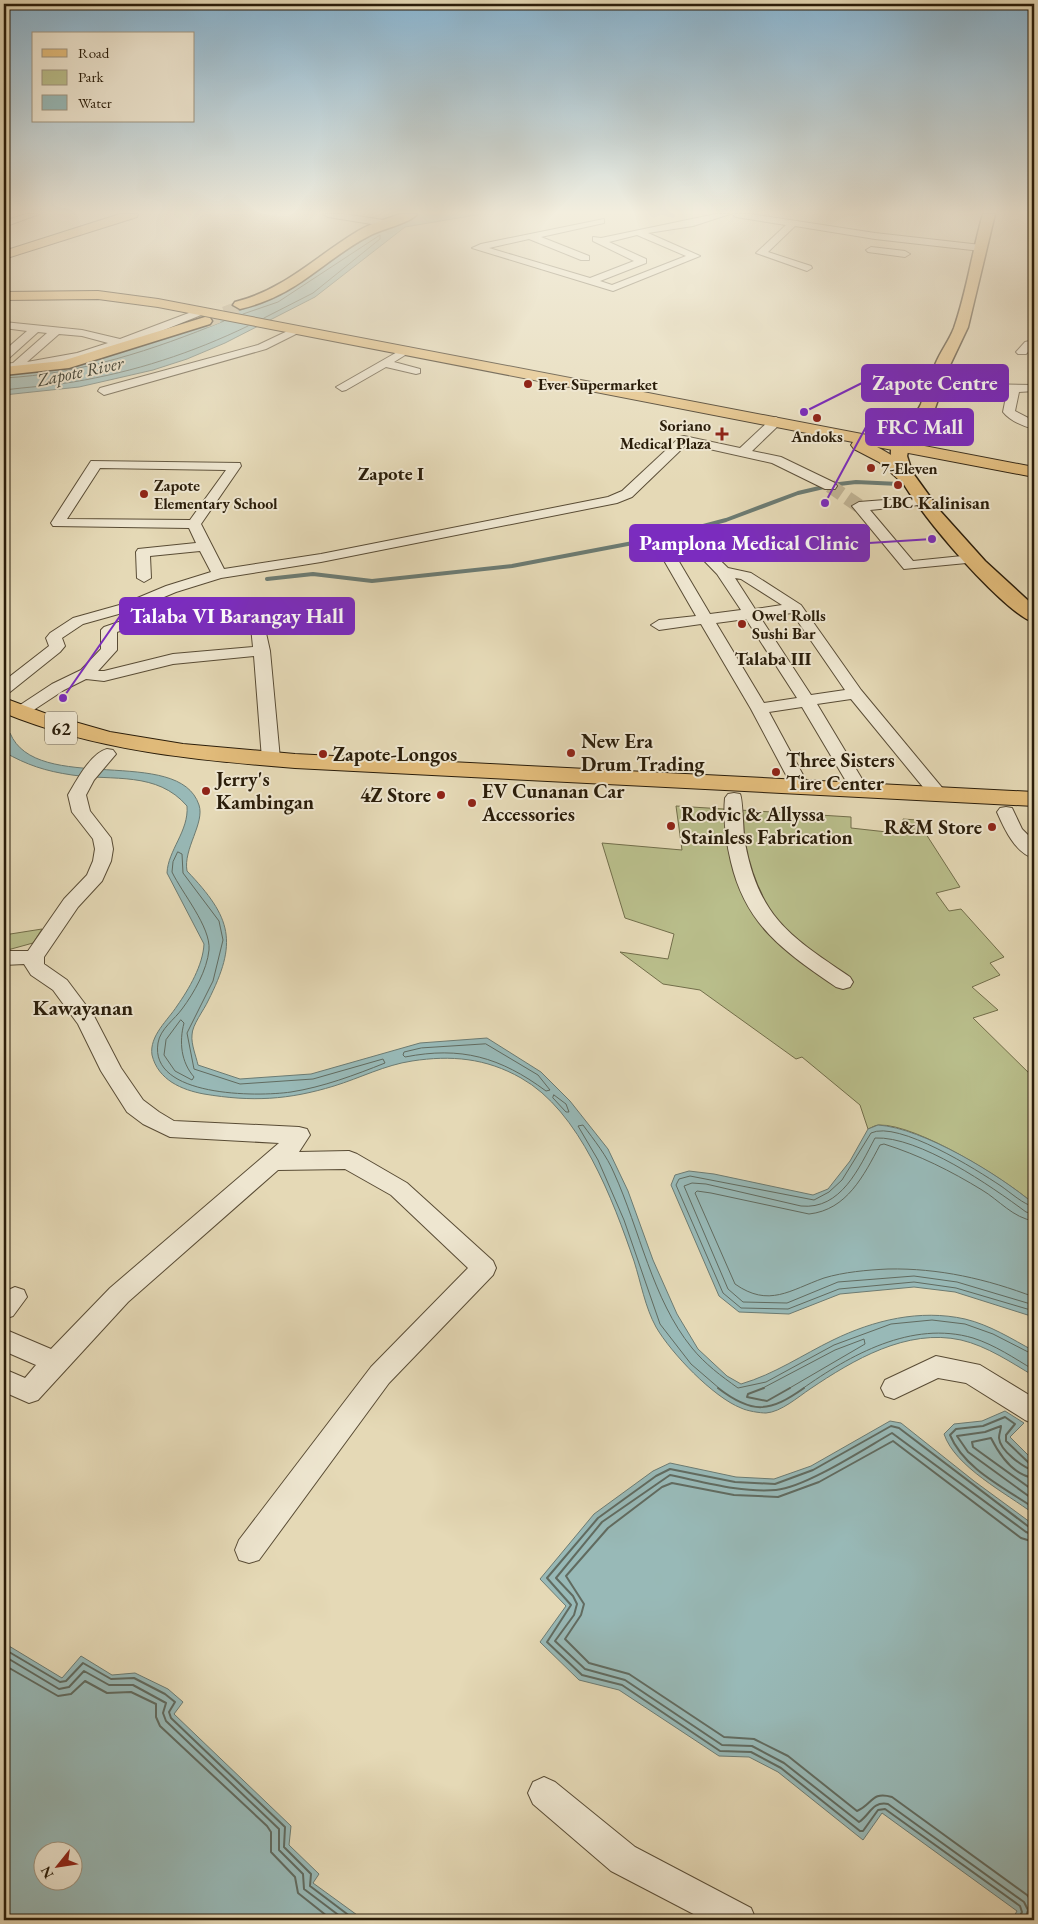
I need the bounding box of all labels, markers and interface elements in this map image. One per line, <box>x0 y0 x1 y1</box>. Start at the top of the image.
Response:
legend <box>32 32 195 122</box>
text: Road <box>78 43 110 62</box>
text: Park <box>78 67 105 86</box>
text: Water <box>78 93 112 112</box>
water label: Zapote River <box>34 350 127 393</box>
callout: Zapote Centre <box>862 365 1008 401</box>
text: Zapote Centre <box>872 369 998 396</box>
place label: Ever Supermarket <box>538 374 658 395</box>
marker: Ever Supermarket <box>522 378 534 390</box>
callout: FRC Mall <box>866 409 973 445</box>
marker: Andoks <box>811 412 823 424</box>
text: FRC Mall <box>877 413 963 440</box>
place label: Soriano Medical Plaza <box>620 415 712 454</box>
place label: Andoks <box>790 426 843 447</box>
marker: Soriano Medical Plaza <box>715 427 729 441</box>
place label: 7-Eleven <box>881 458 938 479</box>
district label: Zapote I <box>358 461 424 486</box>
marker: 7-Eleven <box>865 462 877 474</box>
place label: Zapote Elementary School <box>154 475 278 514</box>
marker: LBC <box>892 479 904 491</box>
marker: Zapote Elementary School <box>138 488 150 500</box>
district label: Kalinisan <box>918 491 990 514</box>
place label: LBC <box>883 492 913 513</box>
callout: Pamplona Medical Clinic <box>630 525 869 561</box>
text: Pamplona Medical Clinic <box>639 529 859 556</box>
callout: Talaba VI Barangay Hall <box>120 598 354 634</box>
text: Talaba VI Barangay Hall <box>130 602 344 629</box>
place label: Owel Rolls Sushi Bar <box>752 605 826 644</box>
marker: Owel Rolls Sushi Bar <box>736 618 748 630</box>
district label: Talaba III <box>734 646 812 671</box>
road number: 62 <box>45 711 77 744</box>
place label: New Era Drum Trading <box>581 728 706 777</box>
place label: Zapote-Longos <box>333 741 457 767</box>
marker: New Era Drum Trading <box>565 747 577 759</box>
place label: Three Sisters Tire Center <box>786 747 895 796</box>
marker: Zapote-Longos <box>317 748 329 760</box>
place label: Jerry's Kambingan <box>214 766 314 815</box>
marker: Three Sisters Tire Center <box>770 766 782 778</box>
place label: EV Cunanan Car Accessories <box>481 778 625 827</box>
place label: 4Z Store <box>360 782 431 808</box>
marker: Jerry's Kambingan <box>200 785 212 797</box>
marker: 4Z Store <box>435 789 447 801</box>
marker: EV Cunanan Car Accessories <box>466 797 478 809</box>
place label: Rodvic & Allyssa Stainless Fabrication <box>681 801 853 850</box>
place label: R&M Store <box>884 814 982 840</box>
marker: Rodvic & Allyssa Stainless Fabrication <box>665 820 677 832</box>
marker: R&M Store <box>986 821 998 833</box>
district label: Kawayanan <box>33 994 133 1021</box>
north arrow <box>32 1842 82 1892</box>
text: N <box>36 1863 57 1882</box>

